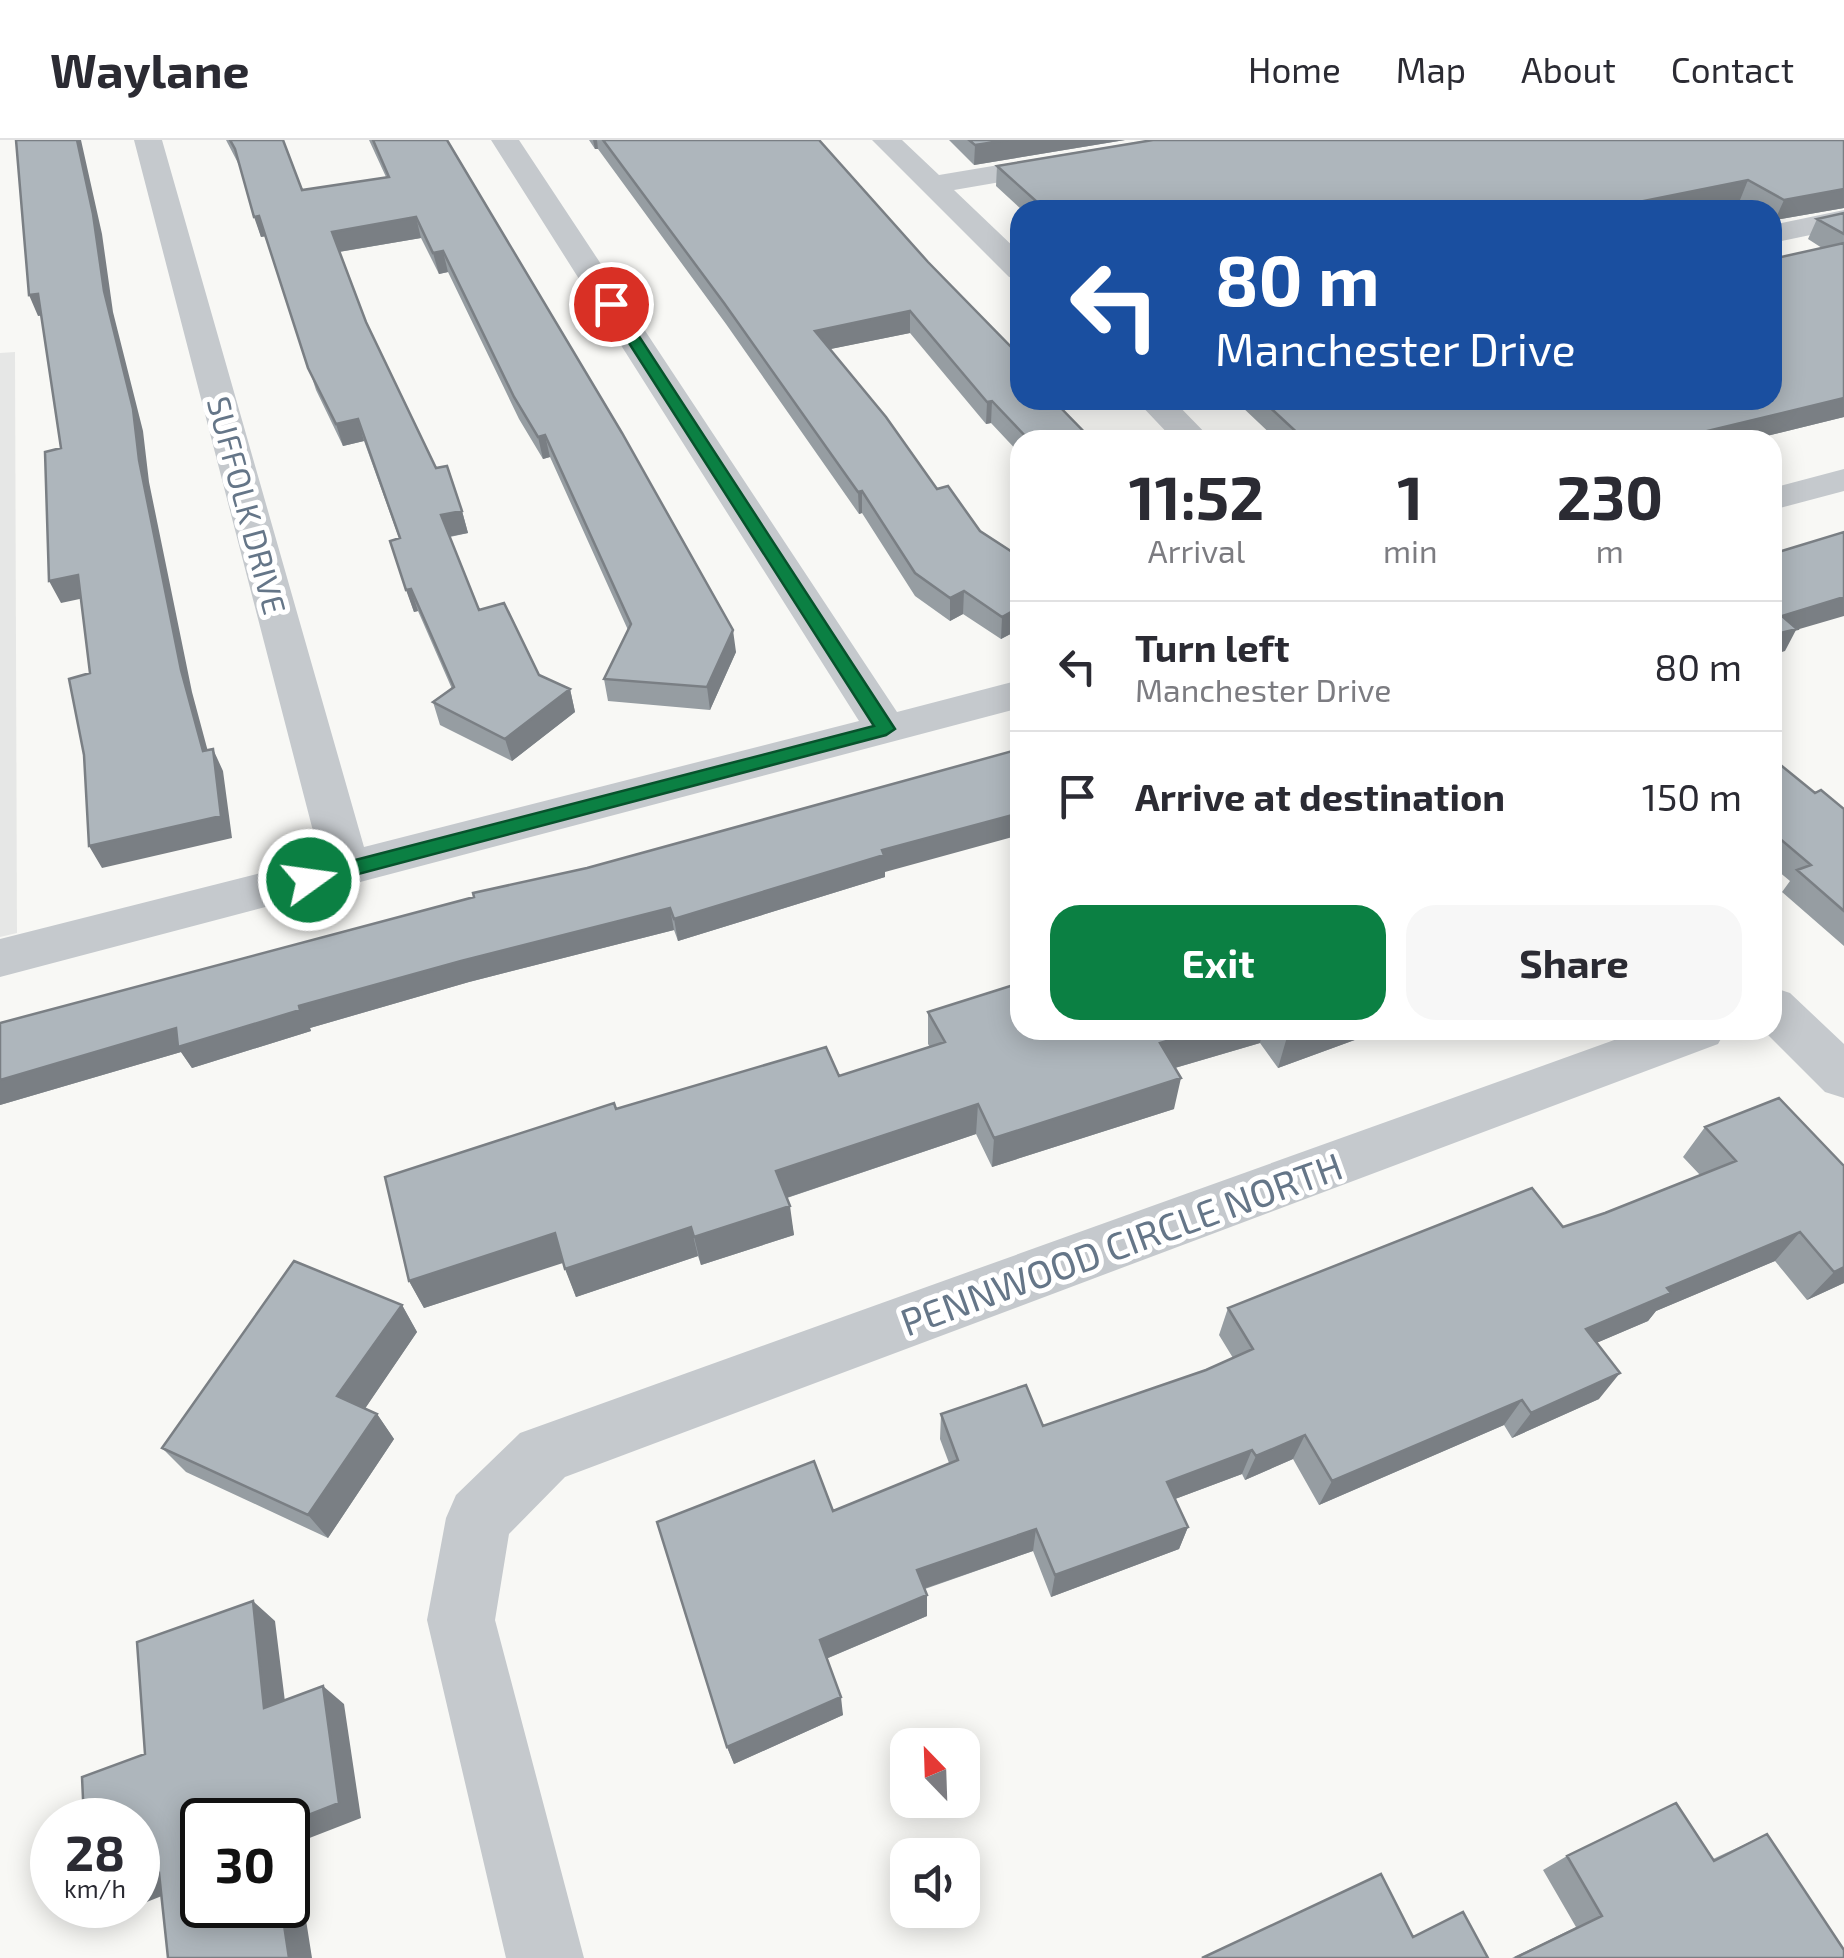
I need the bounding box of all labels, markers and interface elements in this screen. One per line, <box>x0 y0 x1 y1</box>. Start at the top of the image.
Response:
text: Waylane <box>50 40 250 98</box>
text: Home <box>1248 48 1341 90</box>
text: Map <box>1396 48 1466 90</box>
text: About <box>1521 48 1616 90</box>
text: Contact <box>1671 48 1794 90</box>
text: 80 m <box>1215 236 1380 320</box>
icon: left <box>1050 240 1180 370</box>
pin <box>569 262 654 347</box>
icon: arrive <box>584 277 639 332</box>
text: Manchester Drive <box>1215 321 1576 375</box>
street label: SUFFOLK DRIVE <box>201 392 295 618</box>
text: 11:52 <box>1129 460 1264 532</box>
text: 1 <box>1397 460 1423 532</box>
text: 230 <box>1556 460 1663 532</box>
text: Arrival <box>1148 531 1245 569</box>
text: min <box>1383 531 1438 569</box>
text: m <box>1596 531 1624 569</box>
text: Turn left <box>1135 624 1290 670</box>
icon: left <box>1050 639 1105 694</box>
text: 80 m <box>1654 643 1742 689</box>
text: Manchester Drive <box>1135 670 1392 708</box>
icon: arrive <box>1050 769 1105 824</box>
text: Arrive at destination <box>1135 773 1505 819</box>
text: 150 m <box>1642 773 1742 819</box>
position arrow <box>257 828 361 932</box>
button: Exit <box>1050 905 1386 1020</box>
button: Share <box>1406 905 1742 1020</box>
street label: PENNWOOD CIRCLE NORTH <box>894 1142 1348 1344</box>
north arrow <box>890 1728 980 1818</box>
map controls <box>890 1728 980 1928</box>
speed limit sign: 30 <box>180 1798 310 1928</box>
text: 28 <box>65 1821 125 1881</box>
button: sound <box>890 1838 980 1928</box>
text: km/h <box>64 1873 126 1903</box>

